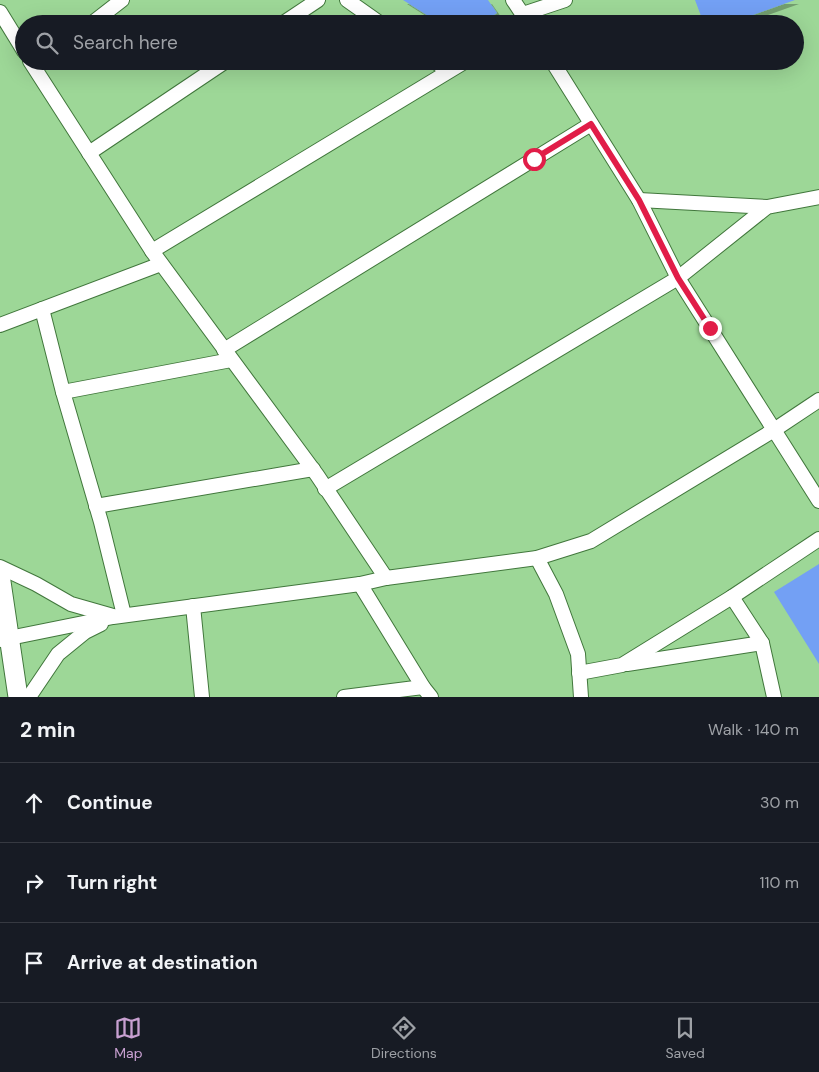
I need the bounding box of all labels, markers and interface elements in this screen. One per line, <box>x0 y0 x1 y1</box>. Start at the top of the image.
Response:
search box <box>15 15 804 70</box>
icon: search <box>33 29 61 57</box>
text: Search here <box>73 30 178 55</box>
route start <box>523 148 546 171</box>
route end <box>699 317 722 340</box>
text: 2 min <box>20 716 76 744</box>
text: Walk · 140 m <box>708 719 799 740</box>
icon: ahead <box>20 789 48 817</box>
text: Continue <box>67 790 153 815</box>
text: 30 m <box>760 792 799 813</box>
icon: right <box>20 869 48 897</box>
text: Turn right <box>67 870 157 895</box>
text: 110 m <box>760 872 799 893</box>
icon: arrive <box>20 949 48 977</box>
text: Arrive at destination <box>67 950 258 975</box>
tab: Map <box>114 1014 142 1062</box>
tab: Directions <box>371 1014 437 1062</box>
tab: Saved <box>665 1014 705 1062</box>

